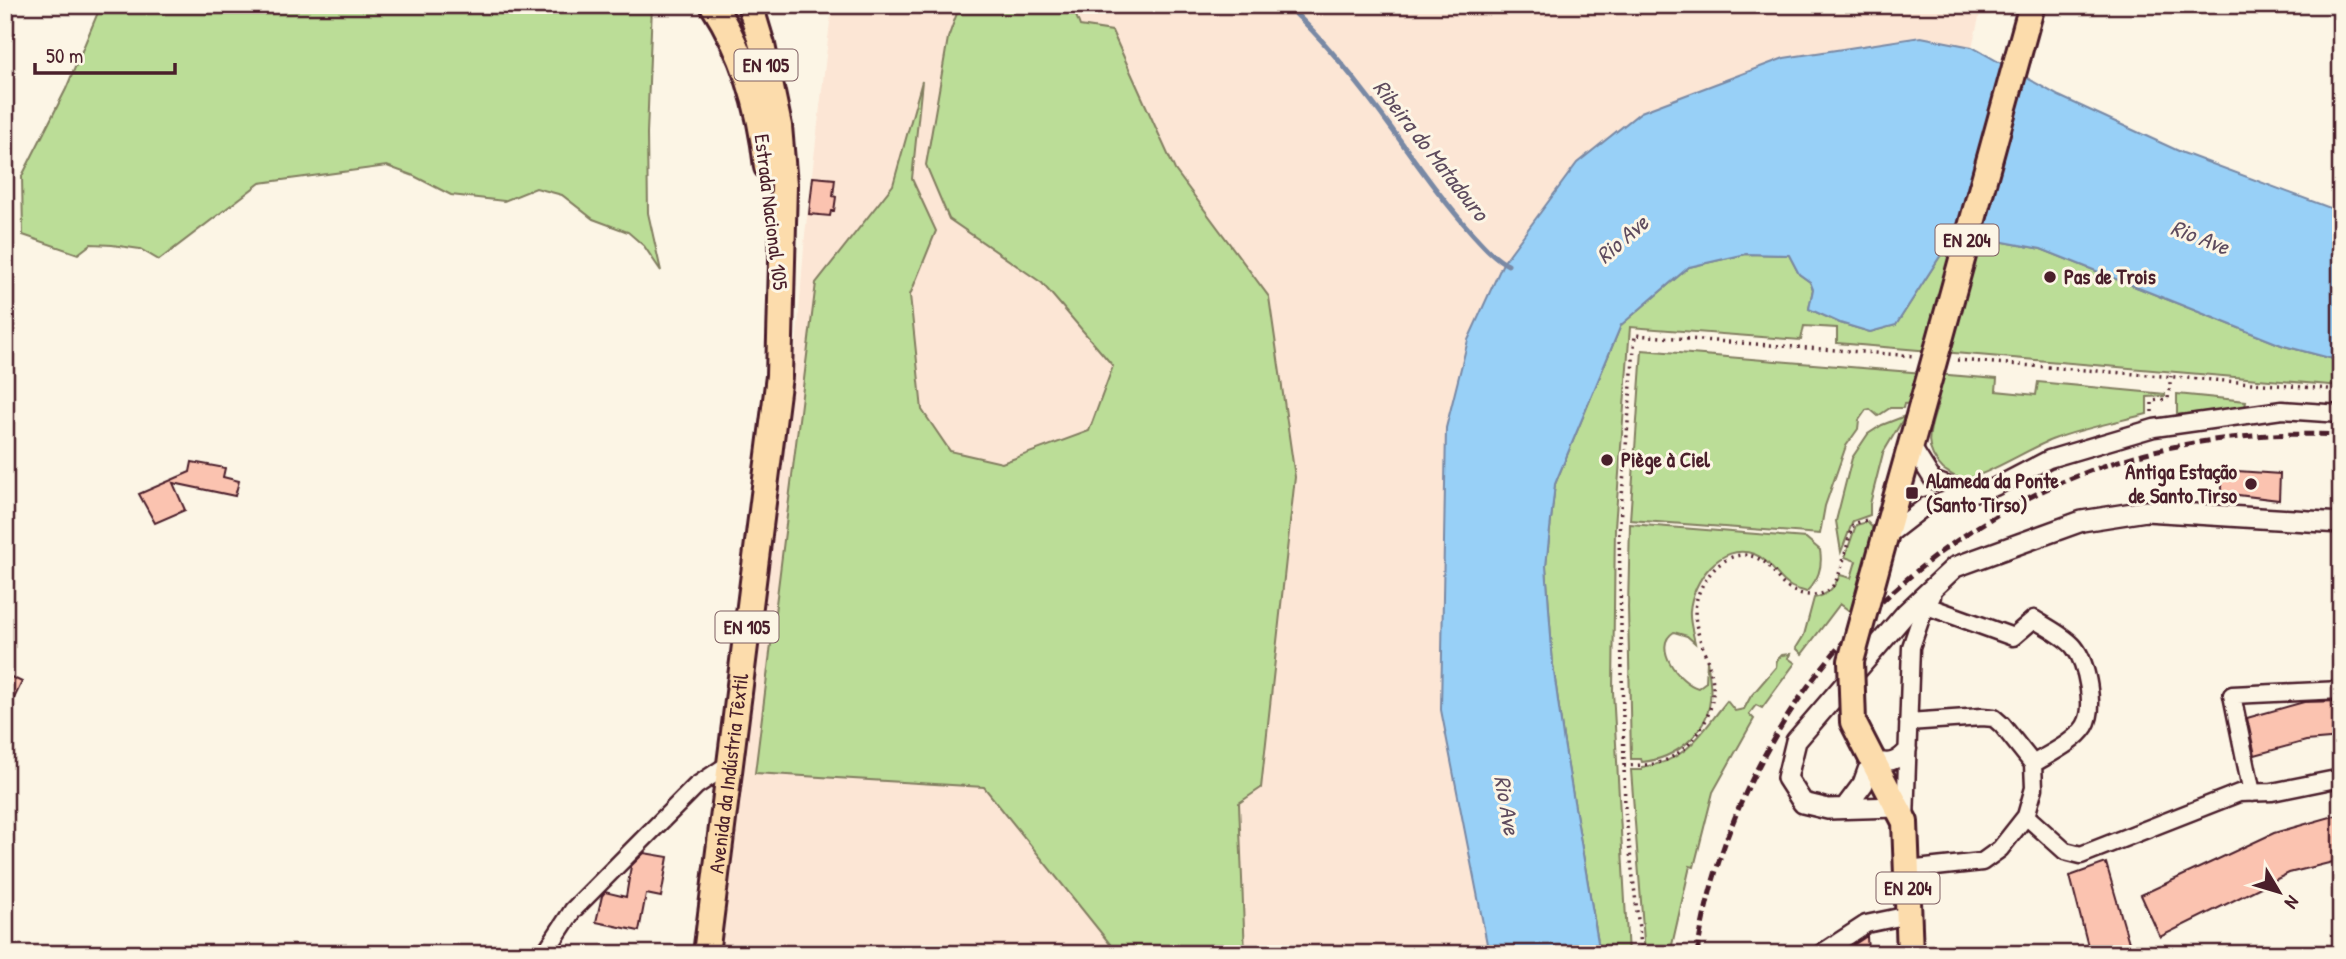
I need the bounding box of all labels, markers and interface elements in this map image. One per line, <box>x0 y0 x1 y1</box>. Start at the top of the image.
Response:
scale bar <box>35 32 175 76</box>
text: 50 m <box>46 41 83 70</box>
road number: EN 105 <box>734 50 798 80</box>
water label: Ribeira do Matadouro <box>1366 73 1497 228</box>
street label: Estrada Nacional 105 <box>748 132 795 292</box>
water label: Rio Ave <box>1589 207 1655 270</box>
water label: Rio Ave <box>2167 211 2234 262</box>
road number: EN 204 <box>1936 224 1998 256</box>
place label: Pas de Trois <box>2064 262 2156 291</box>
marker: Pas de Trois <box>2042 269 2058 285</box>
place label: Piège à Ciel <box>1621 445 1710 475</box>
marker: Piège à Ciel <box>1599 452 1615 468</box>
place label: Antiga Estação de Santo Tirso <box>2125 457 2238 510</box>
place label: Alameda da Ponte (Santo Tirso) <box>1926 466 2059 519</box>
marker: Antiga Estação de Santo Tirso <box>2243 476 2259 492</box>
marker: Alameda da Ponte (Santo Tirso) <box>1904 485 1920 501</box>
road number: EN 105 <box>716 612 778 642</box>
street label: Avenida da Indústria Têxtil <box>701 671 755 875</box>
water label: Rio Ave <box>1487 773 1528 838</box>
north arrow <box>2244 858 2314 928</box>
road number: EN 204 <box>1876 873 1940 904</box>
text: N <box>2279 890 2306 914</box>

